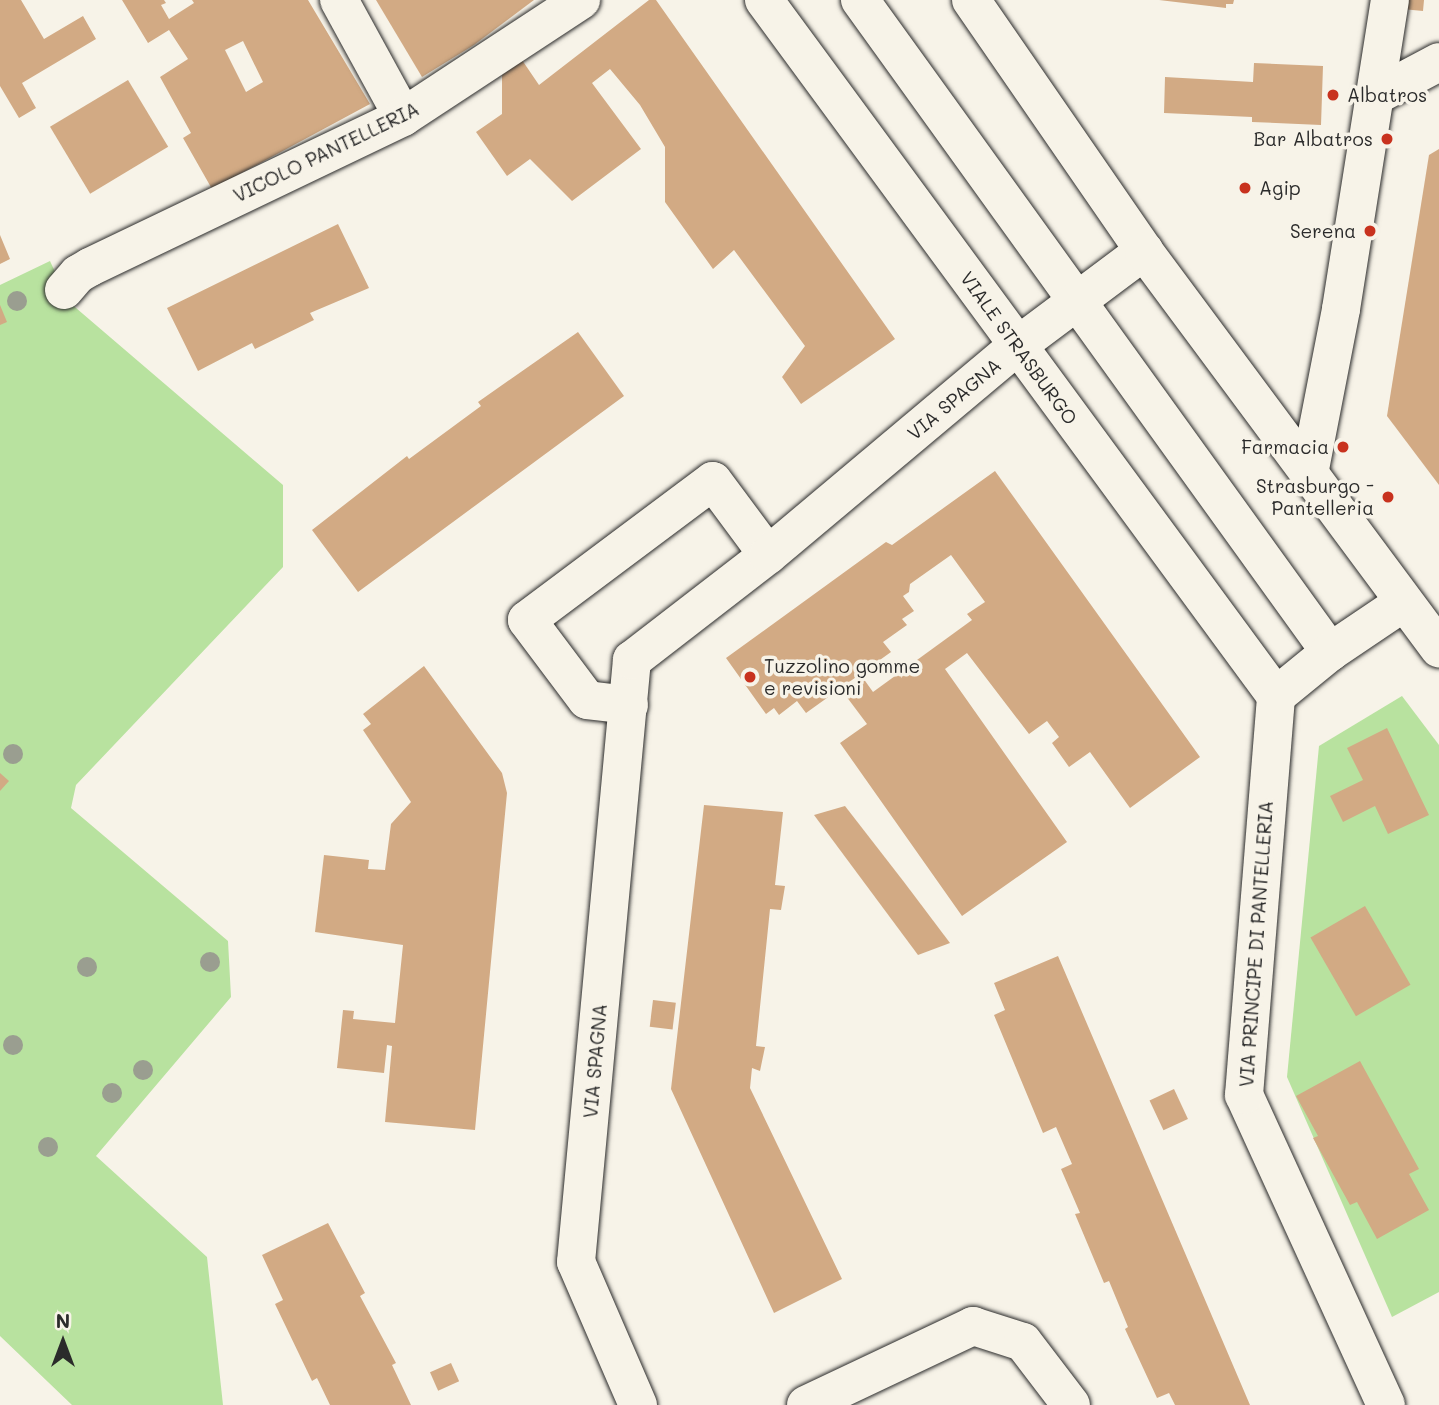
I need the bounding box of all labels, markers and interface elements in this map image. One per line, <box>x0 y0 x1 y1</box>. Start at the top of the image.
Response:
place label: Albatros <box>1347 84 1427 106</box>
marker: Albatros <box>1325 87 1341 103</box>
street label: VICOLO PANTELLERIA <box>230 97 422 207</box>
place label: Bar Albatros <box>1253 128 1373 150</box>
marker: Bar Albatros <box>1379 131 1395 147</box>
place label: Agip <box>1259 177 1301 199</box>
marker: Agip <box>1237 180 1253 196</box>
place label: Serena <box>1290 220 1356 242</box>
marker: Serena <box>1362 223 1378 239</box>
street label: VIALE STRASBURGO <box>956 267 1082 429</box>
street label: VIA SPAGNA <box>903 353 1005 445</box>
place label: Farmacia <box>1241 436 1329 458</box>
marker: Farmacia <box>1335 439 1351 455</box>
place label: Strasburgo - Pantelleria <box>1256 475 1374 519</box>
marker: Strasburgo - Pantelleria <box>1380 489 1396 505</box>
place label: Tuzzolino gomme e revisioni <box>764 655 920 699</box>
marker: Tuzzolino gomme e revisioni <box>742 669 758 685</box>
street label: VIA PRINCIPE DI PANTELLERIA <box>1235 800 1277 1088</box>
street label: VIA SPAGNA <box>579 1003 611 1119</box>
north arrow <box>28 1307 98 1377</box>
text: N <box>56 1308 70 1333</box>

